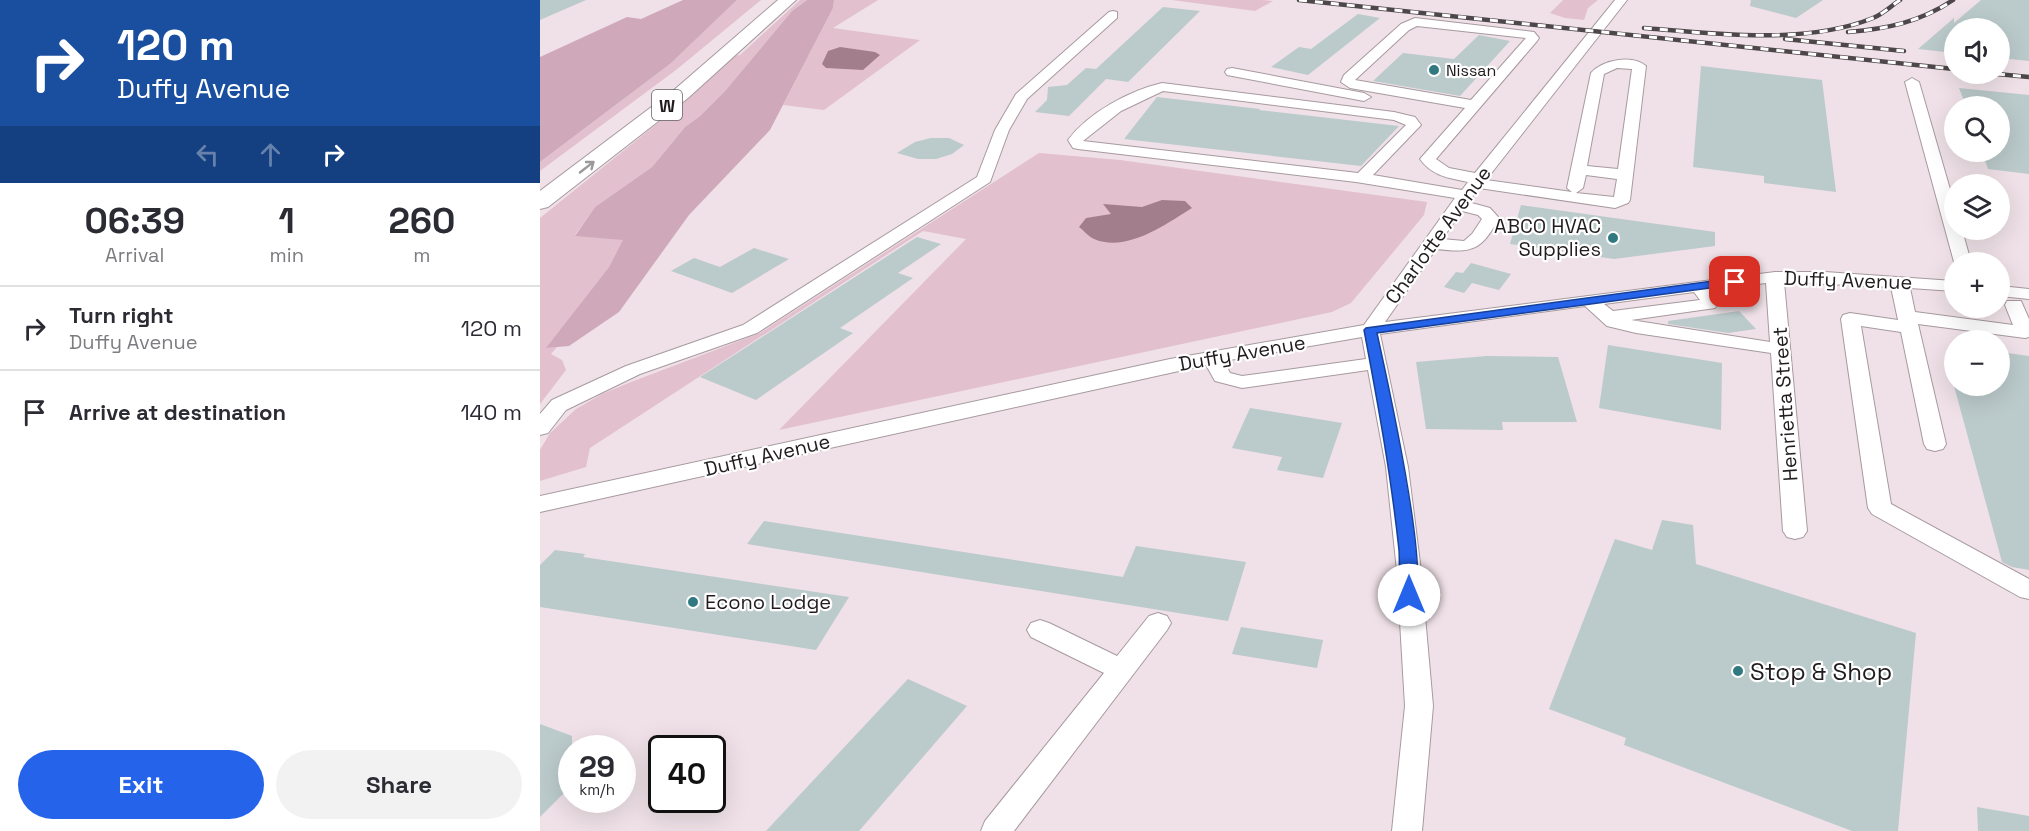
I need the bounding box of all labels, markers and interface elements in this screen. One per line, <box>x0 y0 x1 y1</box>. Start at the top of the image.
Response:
map controls <box>1944 18 2010 396</box>
button: sound <box>1944 18 2010 84</box>
text: 120 m <box>117 19 235 72</box>
icon: right <box>18 24 96 102</box>
place label: Nissan <box>1446 60 1496 81</box>
marker: Nissan <box>1427 63 1441 77</box>
text: Duffy Avenue <box>117 71 291 106</box>
road number: W <box>652 90 682 120</box>
button: search <box>1944 96 2010 162</box>
icon: left <box>191 138 224 171</box>
icon: ahead <box>254 138 287 171</box>
icon: right <box>317 138 350 171</box>
one-way arrow <box>579 161 595 174</box>
street label: Charlotte Avenue <box>1379 161 1497 309</box>
button: layers <box>1944 174 2010 240</box>
text: 06:39 <box>85 198 185 244</box>
text: 1 <box>279 198 295 244</box>
text: 260 <box>388 198 455 244</box>
place label: ABCO HVAC Supplies <box>1494 213 1601 262</box>
marker: ABCO HVAC Supplies <box>1606 231 1620 245</box>
text: Arrival <box>105 242 165 268</box>
text: min <box>270 242 304 268</box>
text: m <box>413 242 431 268</box>
button: + <box>1944 252 2010 318</box>
pin <box>1709 256 1760 307</box>
icon: arrive <box>1718 265 1751 298</box>
street label: Duffy Avenue <box>1783 265 1913 295</box>
text: Turn right <box>69 301 174 329</box>
icon: right <box>18 312 51 345</box>
text: 120 m <box>461 314 522 342</box>
street label: Henrietta Street <box>1767 326 1803 482</box>
text: Duffy Avenue <box>69 329 198 355</box>
street label: Duffy Avenue <box>1176 329 1308 377</box>
button: − <box>1944 330 2010 396</box>
icon: arrive <box>18 396 51 429</box>
text: Arrive at destination <box>69 398 286 426</box>
text: 140 m <box>460 398 522 426</box>
street label: Duffy Avenue <box>701 428 833 482</box>
position arrow <box>1377 563 1441 627</box>
place label: Econo Lodge <box>705 589 831 615</box>
marker: Econo Lodge <box>686 595 700 609</box>
place label: Stop & Shop <box>1750 656 1892 687</box>
marker: Stop & Shop <box>1731 664 1745 678</box>
speed limit sign: 40 <box>648 735 726 813</box>
text: 29 <box>579 747 615 786</box>
button: Exit <box>18 750 264 819</box>
button: Share <box>276 750 522 819</box>
text: km/h <box>579 780 615 799</box>

